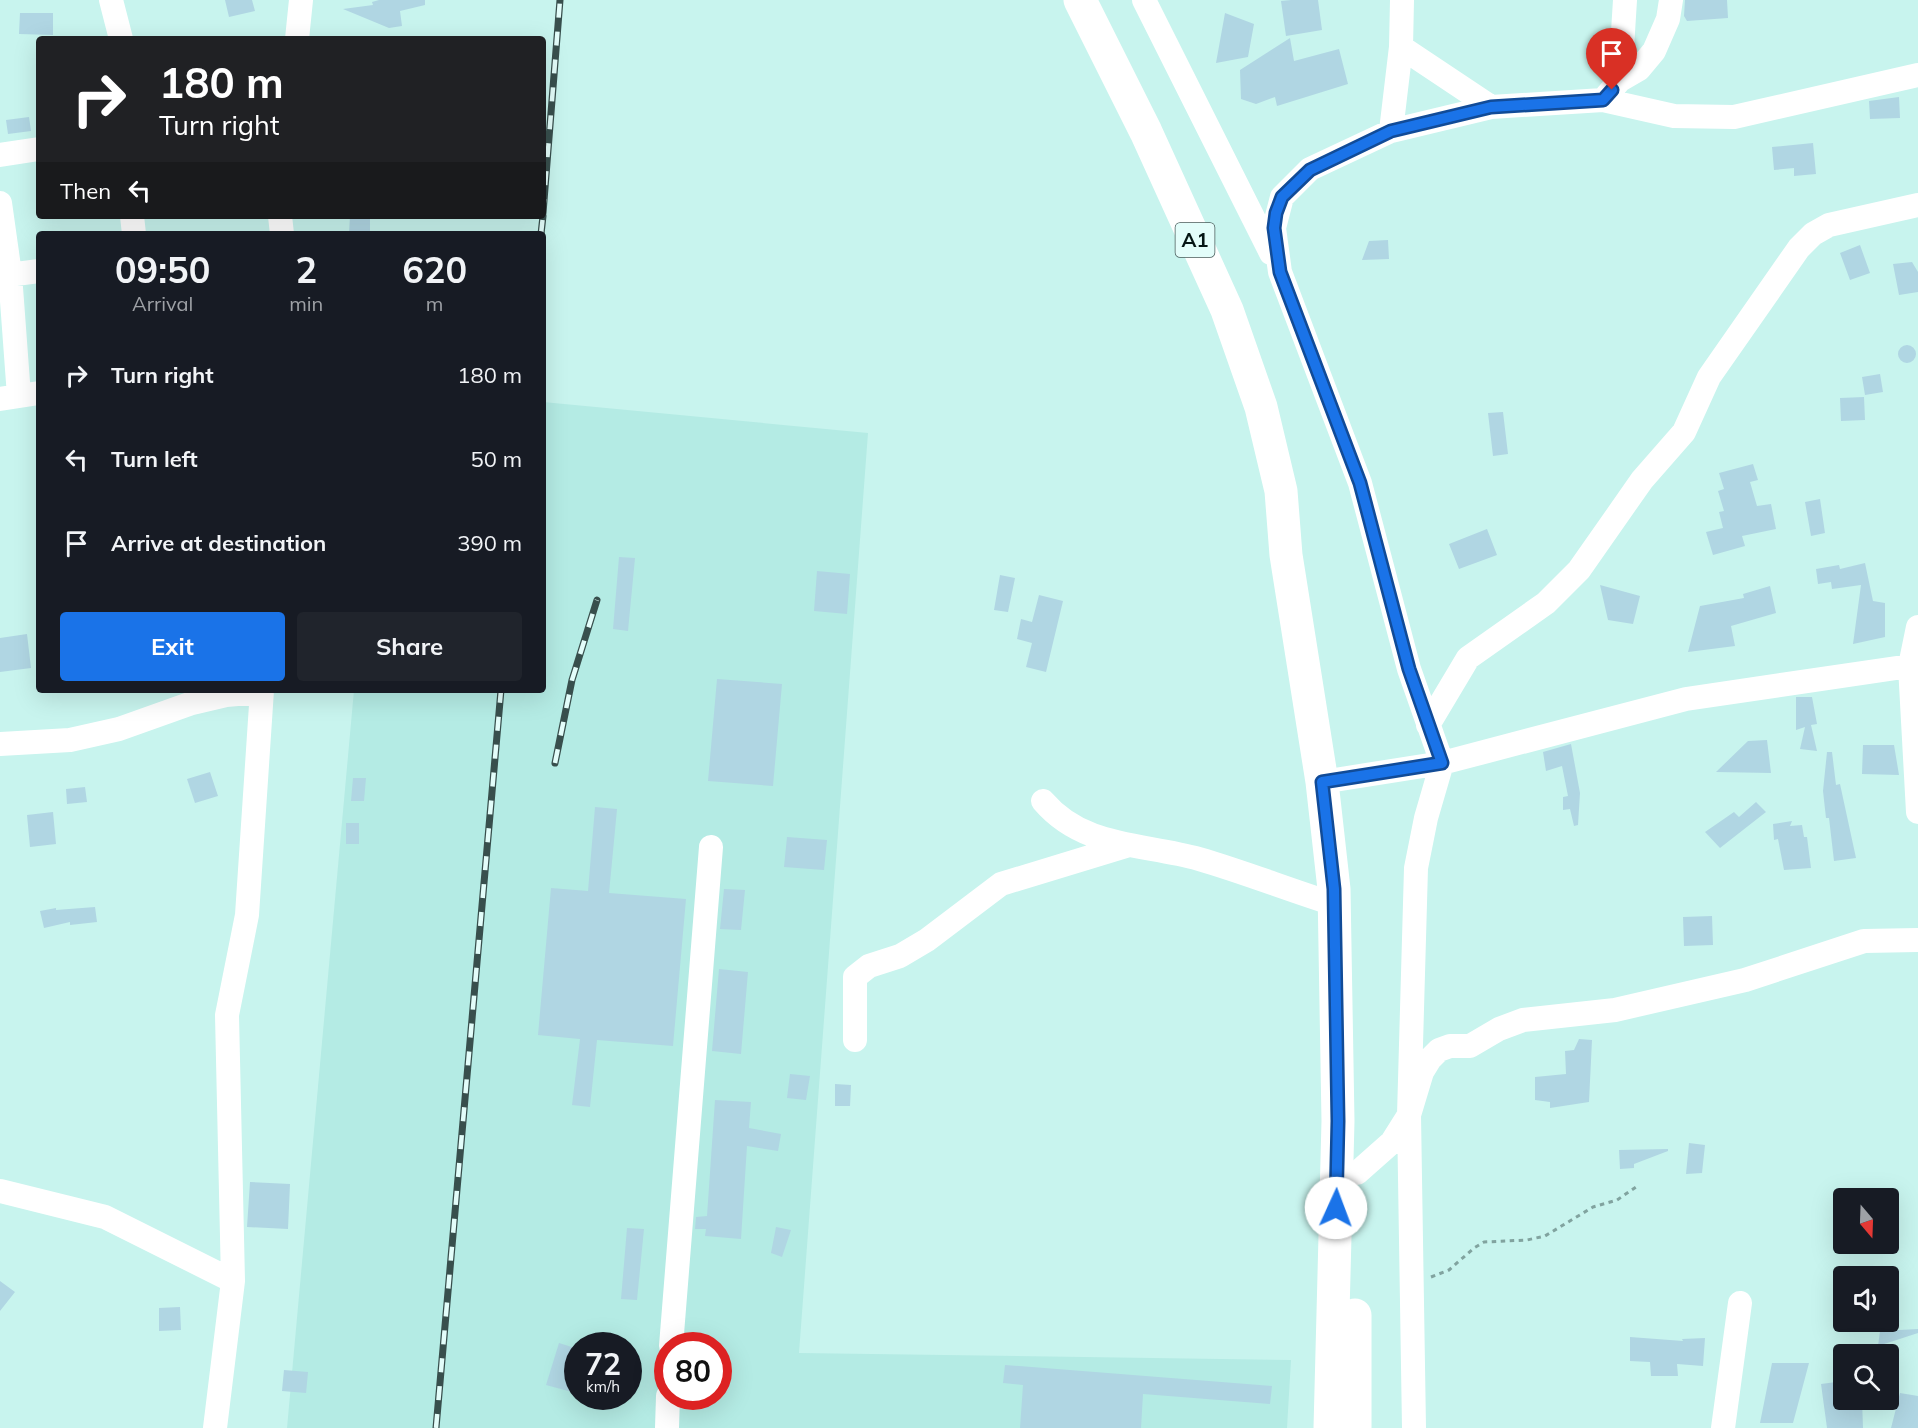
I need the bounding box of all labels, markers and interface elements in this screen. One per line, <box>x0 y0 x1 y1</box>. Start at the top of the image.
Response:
pin <box>1586 28 1637 90</box>
icon: arrive <box>1595 37 1628 70</box>
text: 180 m <box>159 56 284 109</box>
icon: right <box>60 60 138 138</box>
text: Turn right <box>159 108 279 142</box>
icon: left <box>123 174 156 207</box>
text: Then <box>60 177 111 205</box>
road number: A1 <box>1176 223 1214 257</box>
text: 09:50 <box>115 247 210 292</box>
text: 2 <box>295 247 317 292</box>
text: 620 <box>402 247 467 292</box>
text: Arrival <box>132 291 193 316</box>
text: min <box>289 291 323 316</box>
text: m <box>426 291 443 316</box>
icon: right <box>60 359 93 392</box>
text: Turn right <box>111 361 214 389</box>
text: 180 m <box>457 361 522 389</box>
icon: left <box>60 443 93 476</box>
text: Turn left <box>111 445 198 473</box>
text: 50 m <box>471 445 522 473</box>
icon: arrive <box>60 527 93 560</box>
text: Arrive at destination <box>111 529 326 557</box>
text: 390 m <box>457 529 522 557</box>
button: Exit <box>60 612 285 681</box>
button: Share <box>297 612 522 681</box>
position arrow <box>1304 1176 1368 1240</box>
north arrow <box>1833 1188 1899 1254</box>
map controls <box>1833 1188 1899 1410</box>
button: sound <box>1833 1266 1899 1332</box>
speed limit sign: 80 <box>654 1332 732 1410</box>
button: search <box>1833 1344 1899 1410</box>
text: 72 <box>585 1345 621 1383</box>
text: km/h <box>586 1377 620 1396</box>

